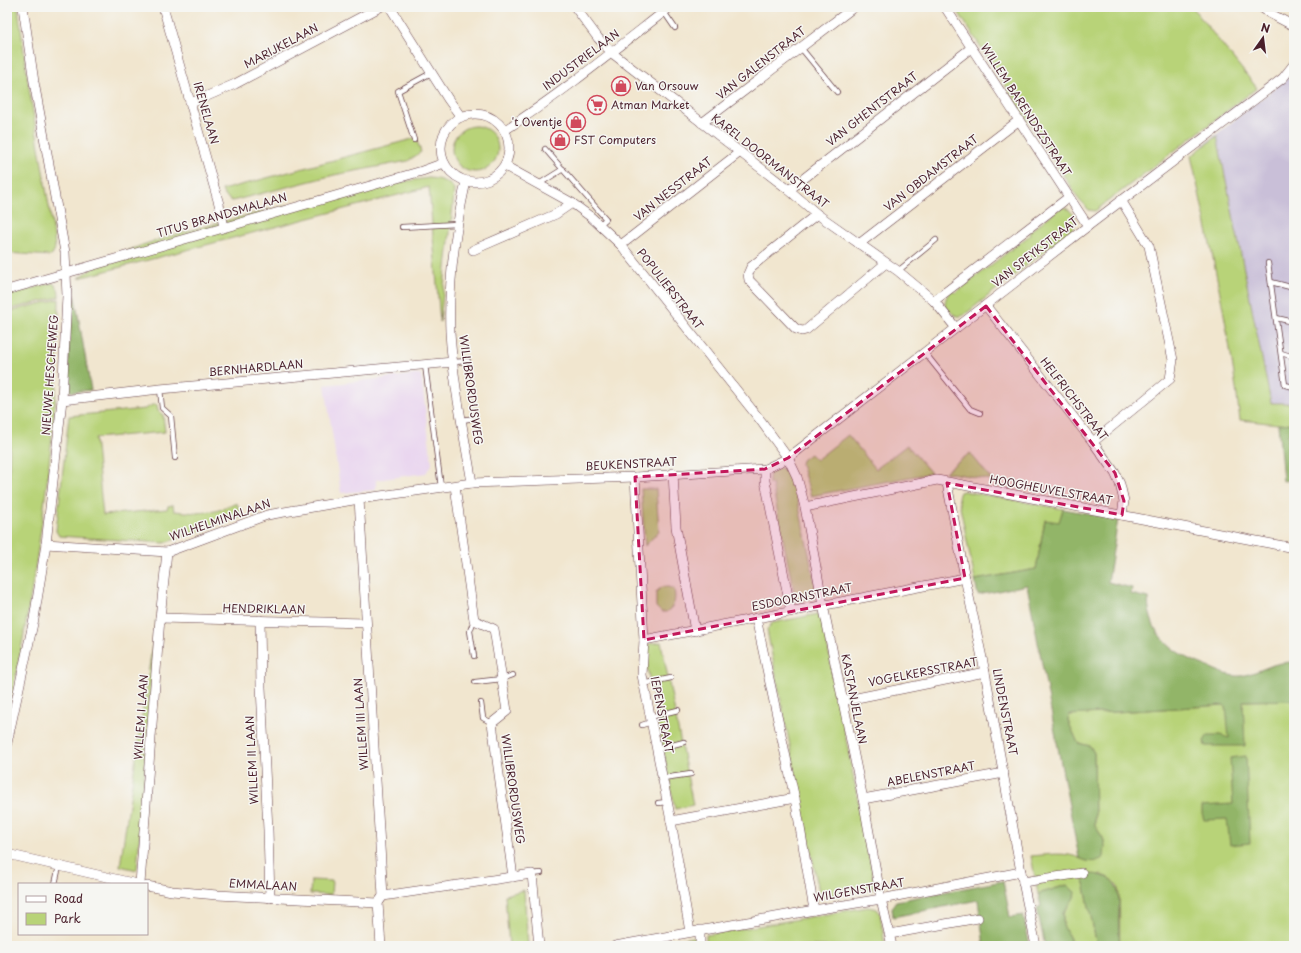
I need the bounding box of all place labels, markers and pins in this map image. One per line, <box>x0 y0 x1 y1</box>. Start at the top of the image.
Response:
shop icon: Van Orsouw <box>610 75 632 97</box>
place label: Van Orsouw <box>635 77 699 94</box>
supermarket icon: Atman Market <box>586 94 608 116</box>
place label: Atman Market <box>611 96 690 113</box>
shop icon: 't Oventje <box>565 111 587 133</box>
place label: 't Oventje <box>511 113 562 130</box>
shop icon: FST Computers <box>549 129 571 151</box>
place label: FST Computers <box>574 131 656 148</box>

